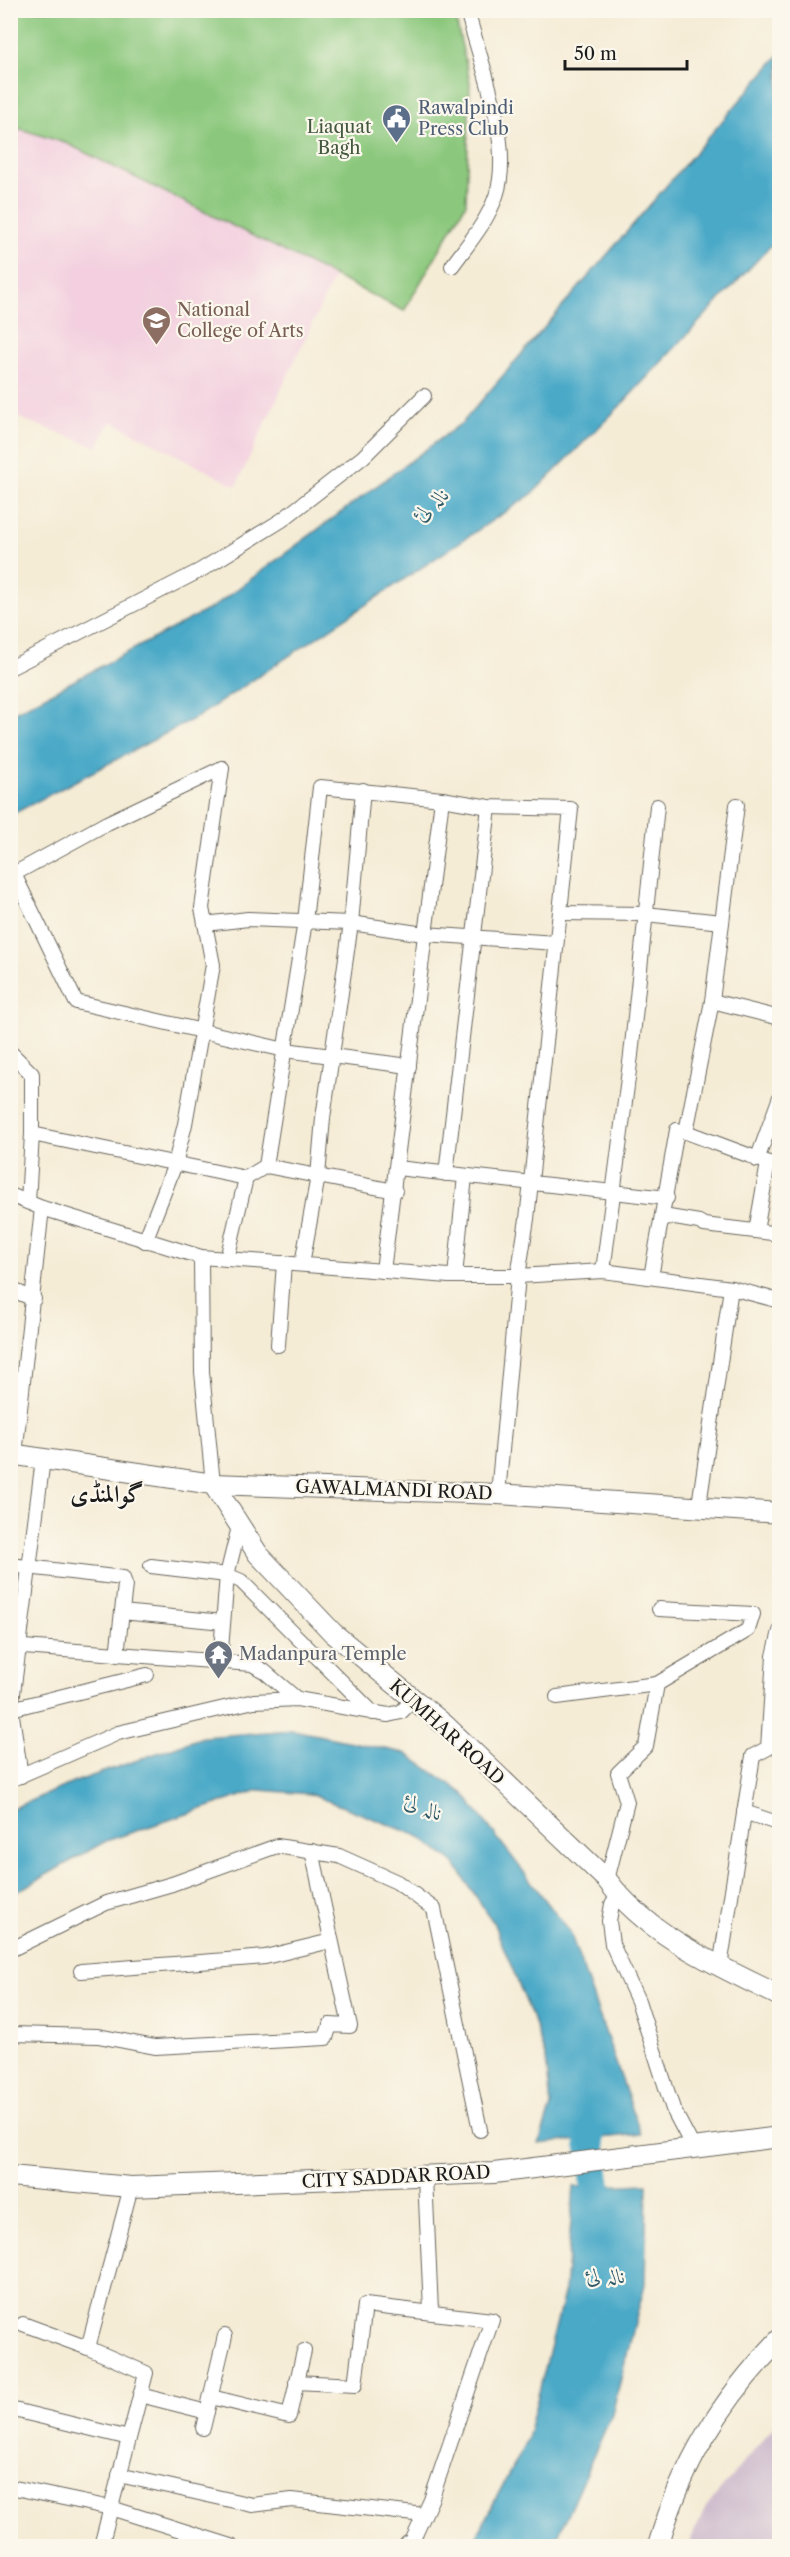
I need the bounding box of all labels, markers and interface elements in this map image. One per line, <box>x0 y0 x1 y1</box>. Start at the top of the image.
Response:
scale bar <box>565 33 686 71</box>
text: 50 m <box>574 43 617 65</box>
place label: Rawalpindi Press Club <box>418 97 514 140</box>
public building icon: Rawalpindi Press Club <box>381 102 413 144</box>
park label: Liaquat Bagh <box>307 116 372 159</box>
place label: National College of Arts <box>177 299 304 342</box>
school or university icon: National College of Arts <box>140 304 172 346</box>
water label: نالہ لئ <box>407 482 454 527</box>
street label: GAWALMANDI ROAD <box>295 1476 493 1504</box>
district label: گوالمنڈی <box>70 1479 144 1509</box>
temple icon: Madanpura Temple <box>202 1638 234 1680</box>
place label: Madanpura Temple <box>239 1643 407 1665</box>
street label: KUMHAR ROAD <box>385 1675 509 1789</box>
water label: نالہ لئ <box>399 1788 447 1826</box>
street label: CITY SADDAR ROAD <box>301 2161 491 2193</box>
water label: نالہ لئ <box>584 2264 626 2288</box>

